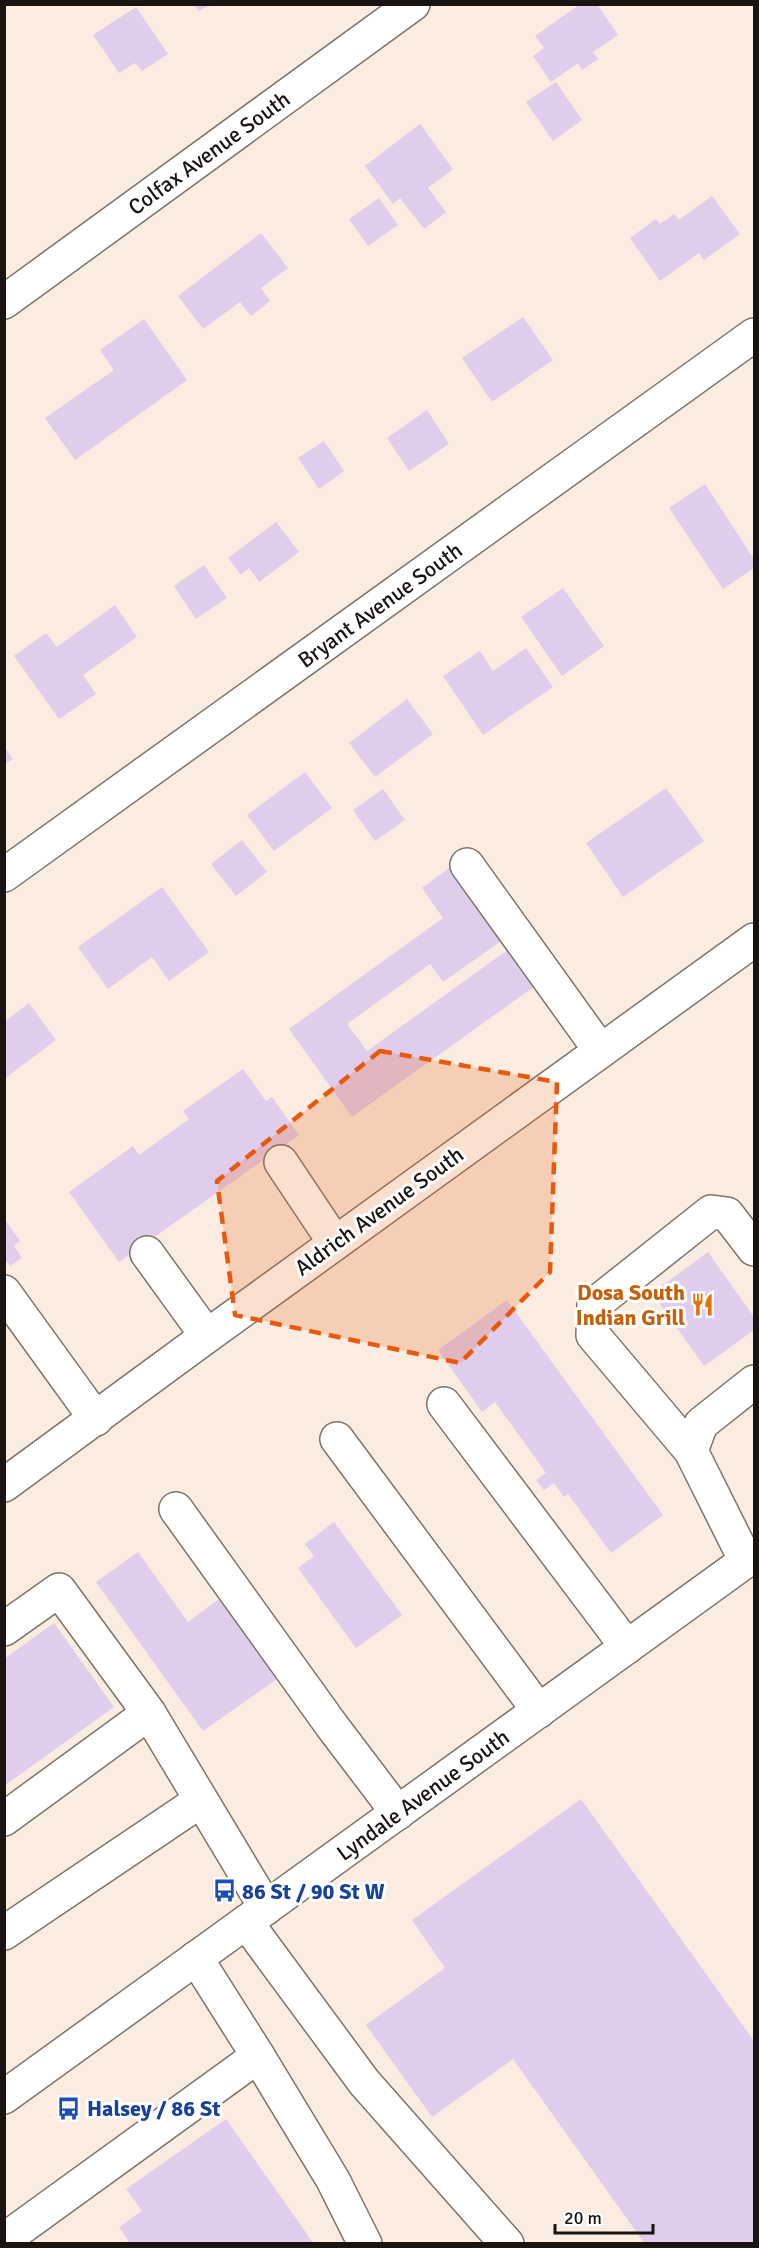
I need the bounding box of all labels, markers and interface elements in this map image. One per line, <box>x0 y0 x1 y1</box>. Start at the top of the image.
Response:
street label: Colfax Avenue South <box>123 85 295 221</box>
street label: Bryant Avenue South <box>293 536 467 674</box>
street label: Aldrich Avenue South <box>289 1141 469 1281</box>
place label: Dosa South Indian Grill <box>576 1279 685 1331</box>
restaurant icon: Dosa South Indian Grill <box>690 1292 716 1318</box>
street label: Lyndale Avenue South <box>331 1723 515 1867</box>
bus stop icon: 86 St / 90 St W <box>211 1878 237 1904</box>
place label: 86 St / 90 St W <box>242 1878 385 1905</box>
bus stop icon: Halsey / 86 St <box>56 2095 82 2121</box>
place label: Halsey / 86 St <box>87 2095 220 2122</box>
scale bar <box>555 2197 652 2235</box>
text: 20 m <box>564 2207 602 2229</box>

